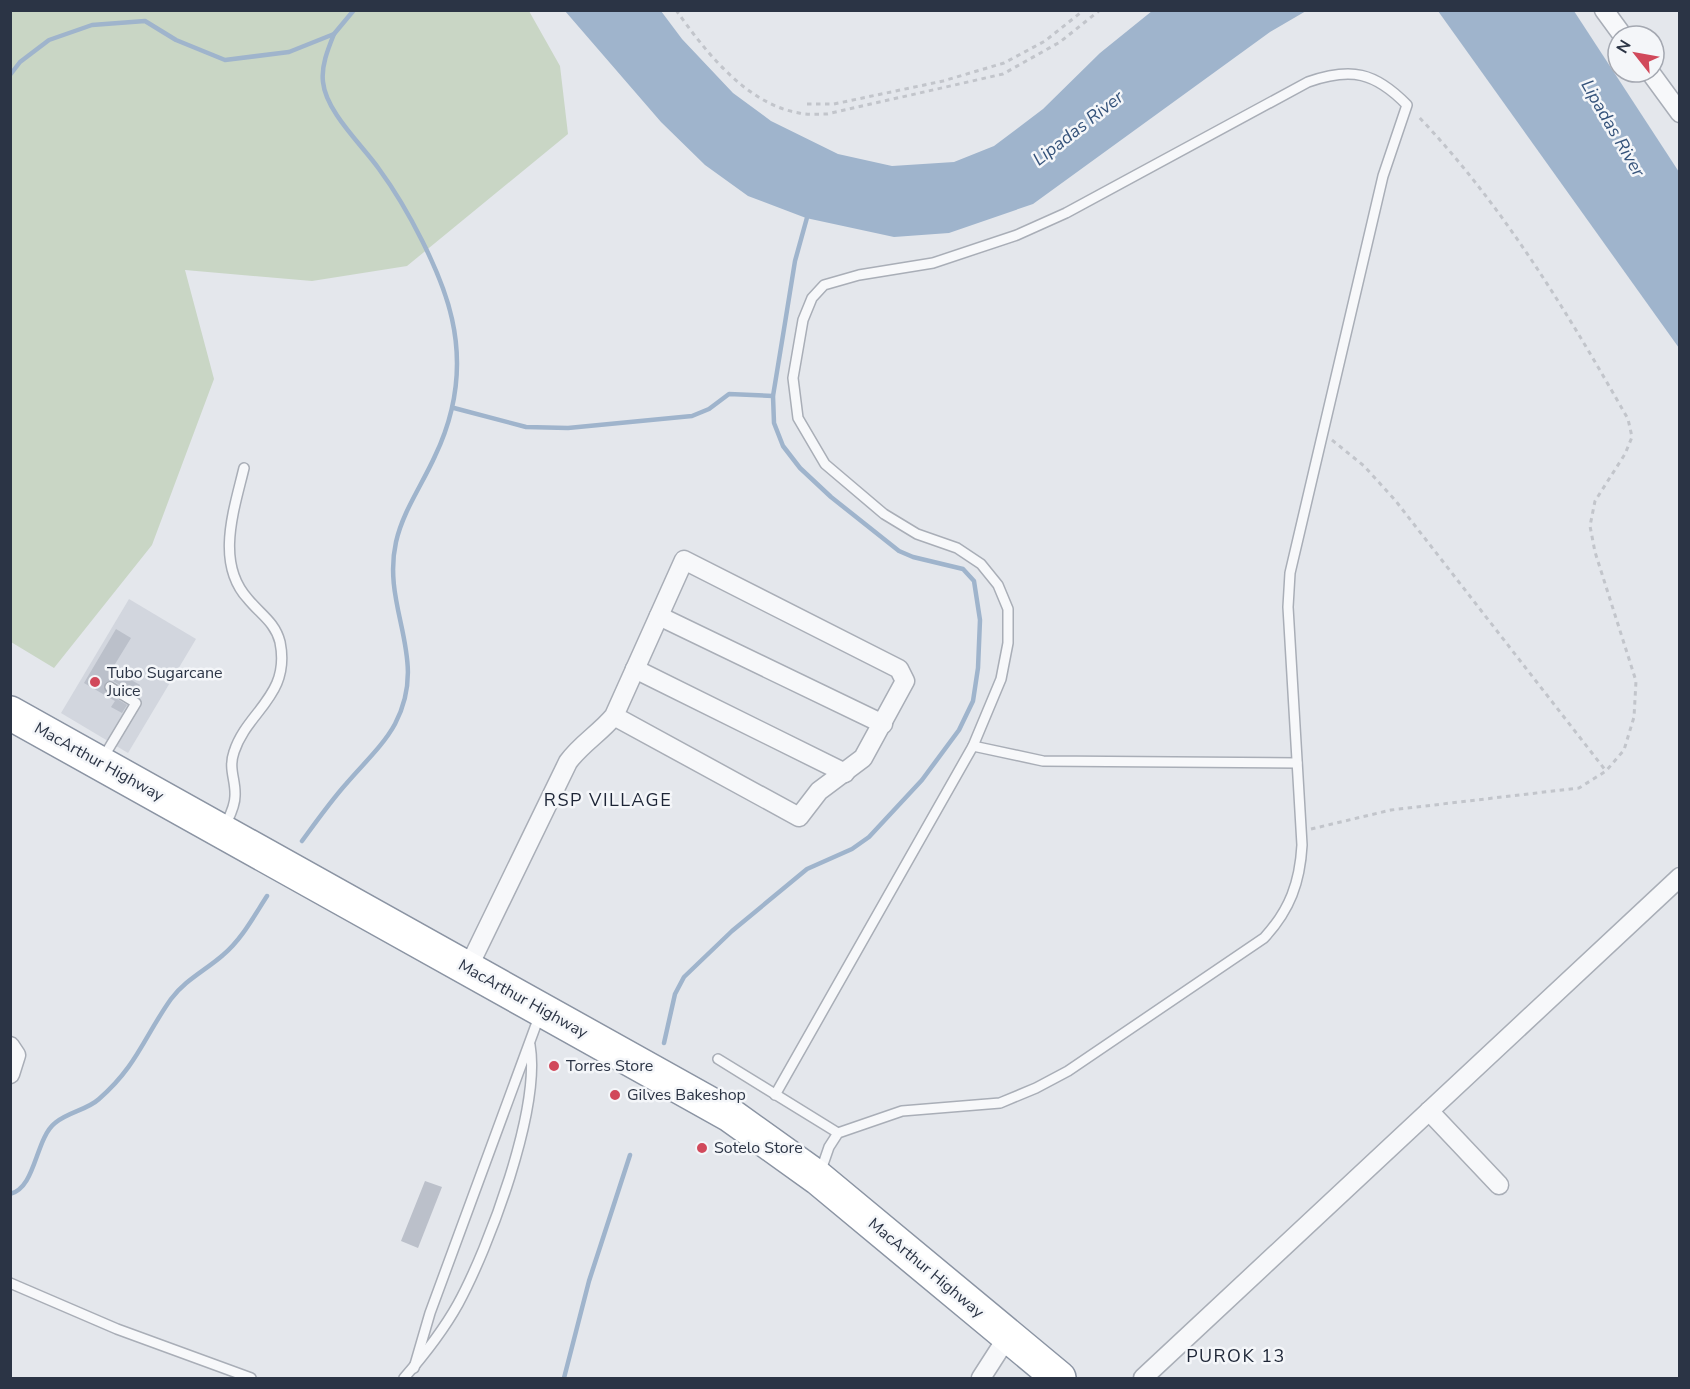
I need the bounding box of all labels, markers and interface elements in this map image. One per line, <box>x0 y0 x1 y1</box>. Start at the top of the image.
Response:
north arrow <box>1606 24 1666 84</box>
text: N <box>1611 36 1637 58</box>
water label: Lipadas River <box>1575 75 1651 182</box>
water label: Lipadas River <box>1028 85 1129 171</box>
place label: Tubo Sugarcane Juice <box>106 662 223 702</box>
marker: Tubo Sugarcane Juice <box>88 675 102 689</box>
street label: MacArthur Highway <box>30 717 168 807</box>
district label: RSP VILLAGE <box>544 788 672 812</box>
street label: MacArthur Highway <box>454 954 592 1044</box>
place label: Torres Store <box>566 1055 653 1077</box>
marker: Torres Store <box>547 1059 561 1073</box>
place label: Gilves Bakeshop <box>627 1084 746 1106</box>
marker: Gilves Bakeshop <box>608 1088 622 1102</box>
place label: Sotelo Store <box>714 1137 803 1159</box>
marker: Sotelo Store <box>695 1141 709 1155</box>
street label: MacArthur Highway <box>863 1213 989 1324</box>
district label: PUROK 13 <box>1186 1344 1286 1368</box>

